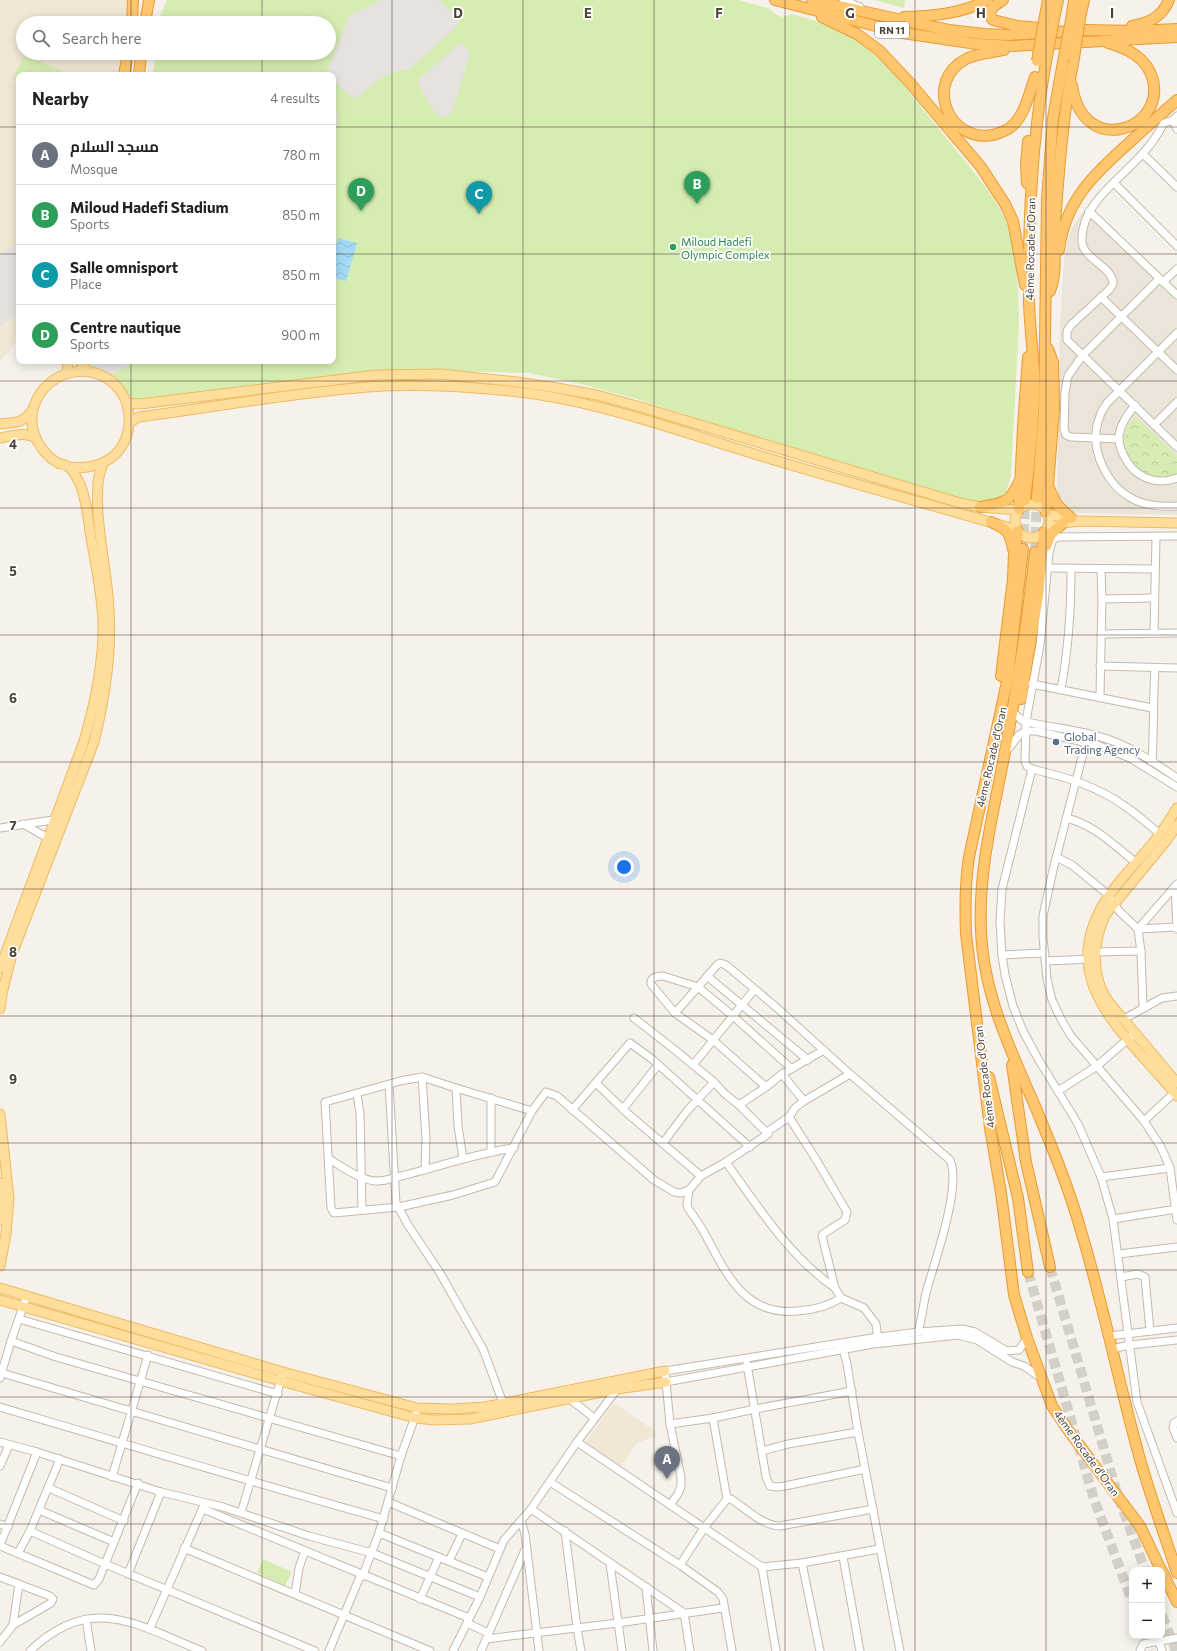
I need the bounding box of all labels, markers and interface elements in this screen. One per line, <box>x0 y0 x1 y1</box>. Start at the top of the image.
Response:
text: D <box>453 5 463 21</box>
text: E <box>584 5 592 21</box>
text: F <box>715 5 723 21</box>
text: G <box>845 5 855 21</box>
text: H <box>976 5 986 21</box>
text: I <box>1110 5 1114 21</box>
search box <box>16 16 336 60</box>
road number: RN 11 <box>875 22 909 38</box>
icon: search <box>30 27 52 49</box>
text: Search here <box>62 29 141 47</box>
text: Nearby <box>32 88 89 109</box>
text: 4 results <box>270 90 320 106</box>
text: مسجد السلام <box>70 137 159 155</box>
text: A <box>40 147 50 163</box>
text: 780 m <box>283 147 320 163</box>
text: Mosque <box>70 161 118 177</box>
pin: B <box>684 171 710 204</box>
pin: D <box>348 178 374 211</box>
pin: C <box>466 181 492 214</box>
street label: 4ème Rocade d'Oran <box>1023 197 1037 301</box>
text: Miloud Hadefi Stadium <box>70 198 229 216</box>
text: B <box>41 207 49 223</box>
text: 850 m <box>282 207 320 223</box>
text: Sports <box>70 216 110 232</box>
place label: Miloud Hadefi Olympic Complex <box>681 235 770 261</box>
marker: Miloud Hadefi Olympic Complex <box>668 242 678 252</box>
text: Salle omnisport <box>70 258 178 276</box>
text: C <box>41 267 49 283</box>
text: 850 m <box>282 267 320 283</box>
text: Place <box>70 276 102 292</box>
text: Centre nautique <box>70 318 181 336</box>
text: D <box>40 327 50 343</box>
text: 900 m <box>281 327 320 343</box>
text: Sports <box>70 336 110 352</box>
text: 4 <box>9 436 17 452</box>
text: 5 <box>9 563 17 579</box>
text: 6 <box>9 690 17 706</box>
street label: 4ème Rocade d'Oran <box>973 705 1009 809</box>
place label: Global Trading Agency <box>1064 730 1140 756</box>
marker: Global Trading Agency <box>1051 737 1061 747</box>
text: 7 <box>9 817 17 833</box>
your location <box>614 857 634 877</box>
text: 8 <box>9 944 17 960</box>
street label: 4ème Rocade d'Oran <box>971 1025 997 1129</box>
text: 9 <box>9 1071 17 1087</box>
street label: 4ème Rocade d'Oran <box>1052 1408 1122 1498</box>
pin: A <box>654 1446 680 1479</box>
map controls <box>1129 1567 1165 1639</box>
button: + <box>1129 1567 1165 1603</box>
button: − <box>1129 1603 1165 1639</box>

